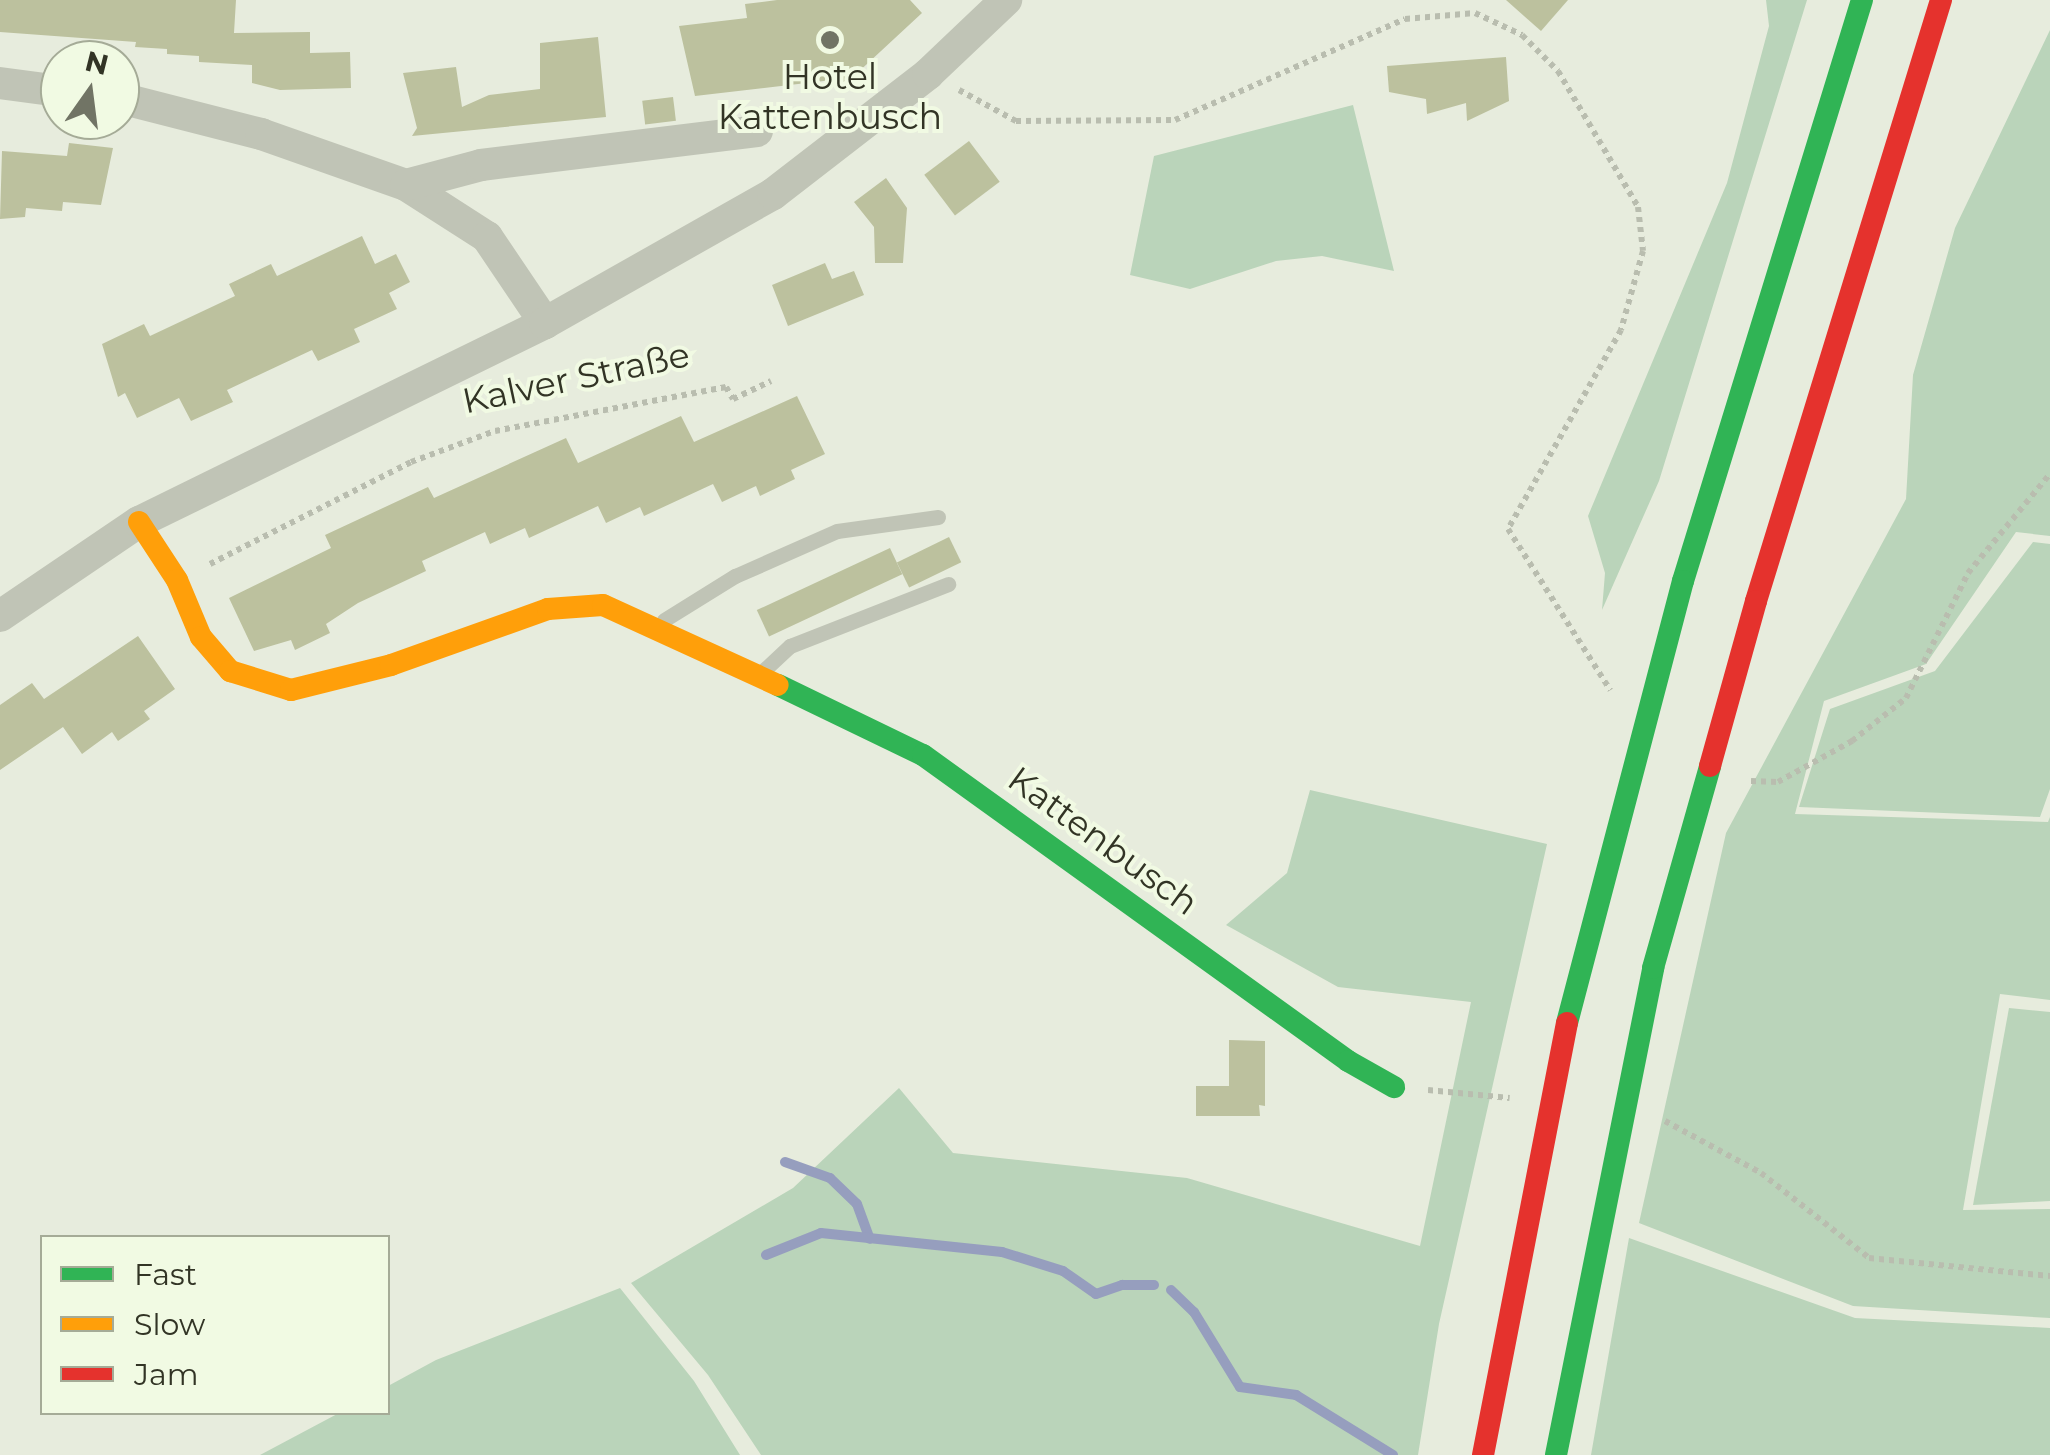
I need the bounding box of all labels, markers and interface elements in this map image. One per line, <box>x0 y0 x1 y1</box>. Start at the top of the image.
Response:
marker: Hotel Kattenbusch <box>819 29 841 51</box>
north arrow <box>40 40 140 140</box>
text: N <box>82 44 112 82</box>
place label: Hotel Kattenbusch <box>718 56 942 138</box>
street label: Kalver Straße <box>459 333 693 423</box>
street label: Kattenbusch <box>1000 758 1206 924</box>
legend <box>40 1235 390 1415</box>
text: Fast <box>134 1256 197 1293</box>
text: Slow <box>134 1306 205 1343</box>
text: Jam <box>134 1356 199 1393</box>

